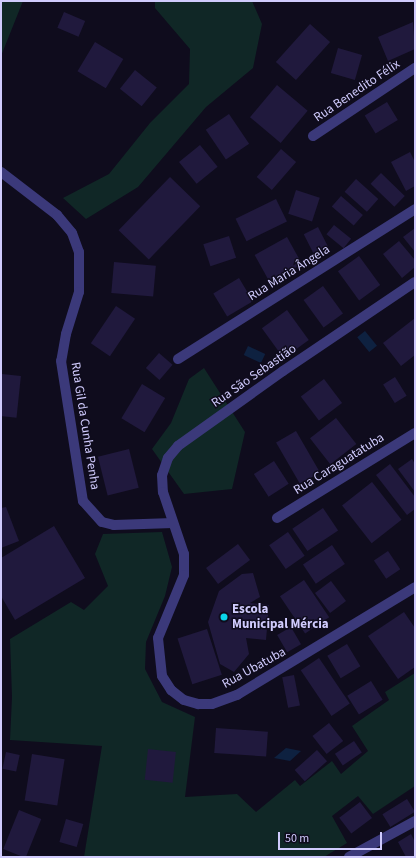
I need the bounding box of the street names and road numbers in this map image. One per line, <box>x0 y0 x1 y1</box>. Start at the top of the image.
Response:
street label: Rua Benedito Félix <box>311 56 403 126</box>
street label: Rua Maria Ângela <box>245 242 333 304</box>
street label: Rua São Sebastião <box>209 341 299 411</box>
street label: Rua Gil da Cunha Penha <box>67 361 103 491</box>
street label: Rua Caraguatatuba <box>291 430 387 498</box>
street label: Rua Ubatuba <box>219 644 289 692</box>

